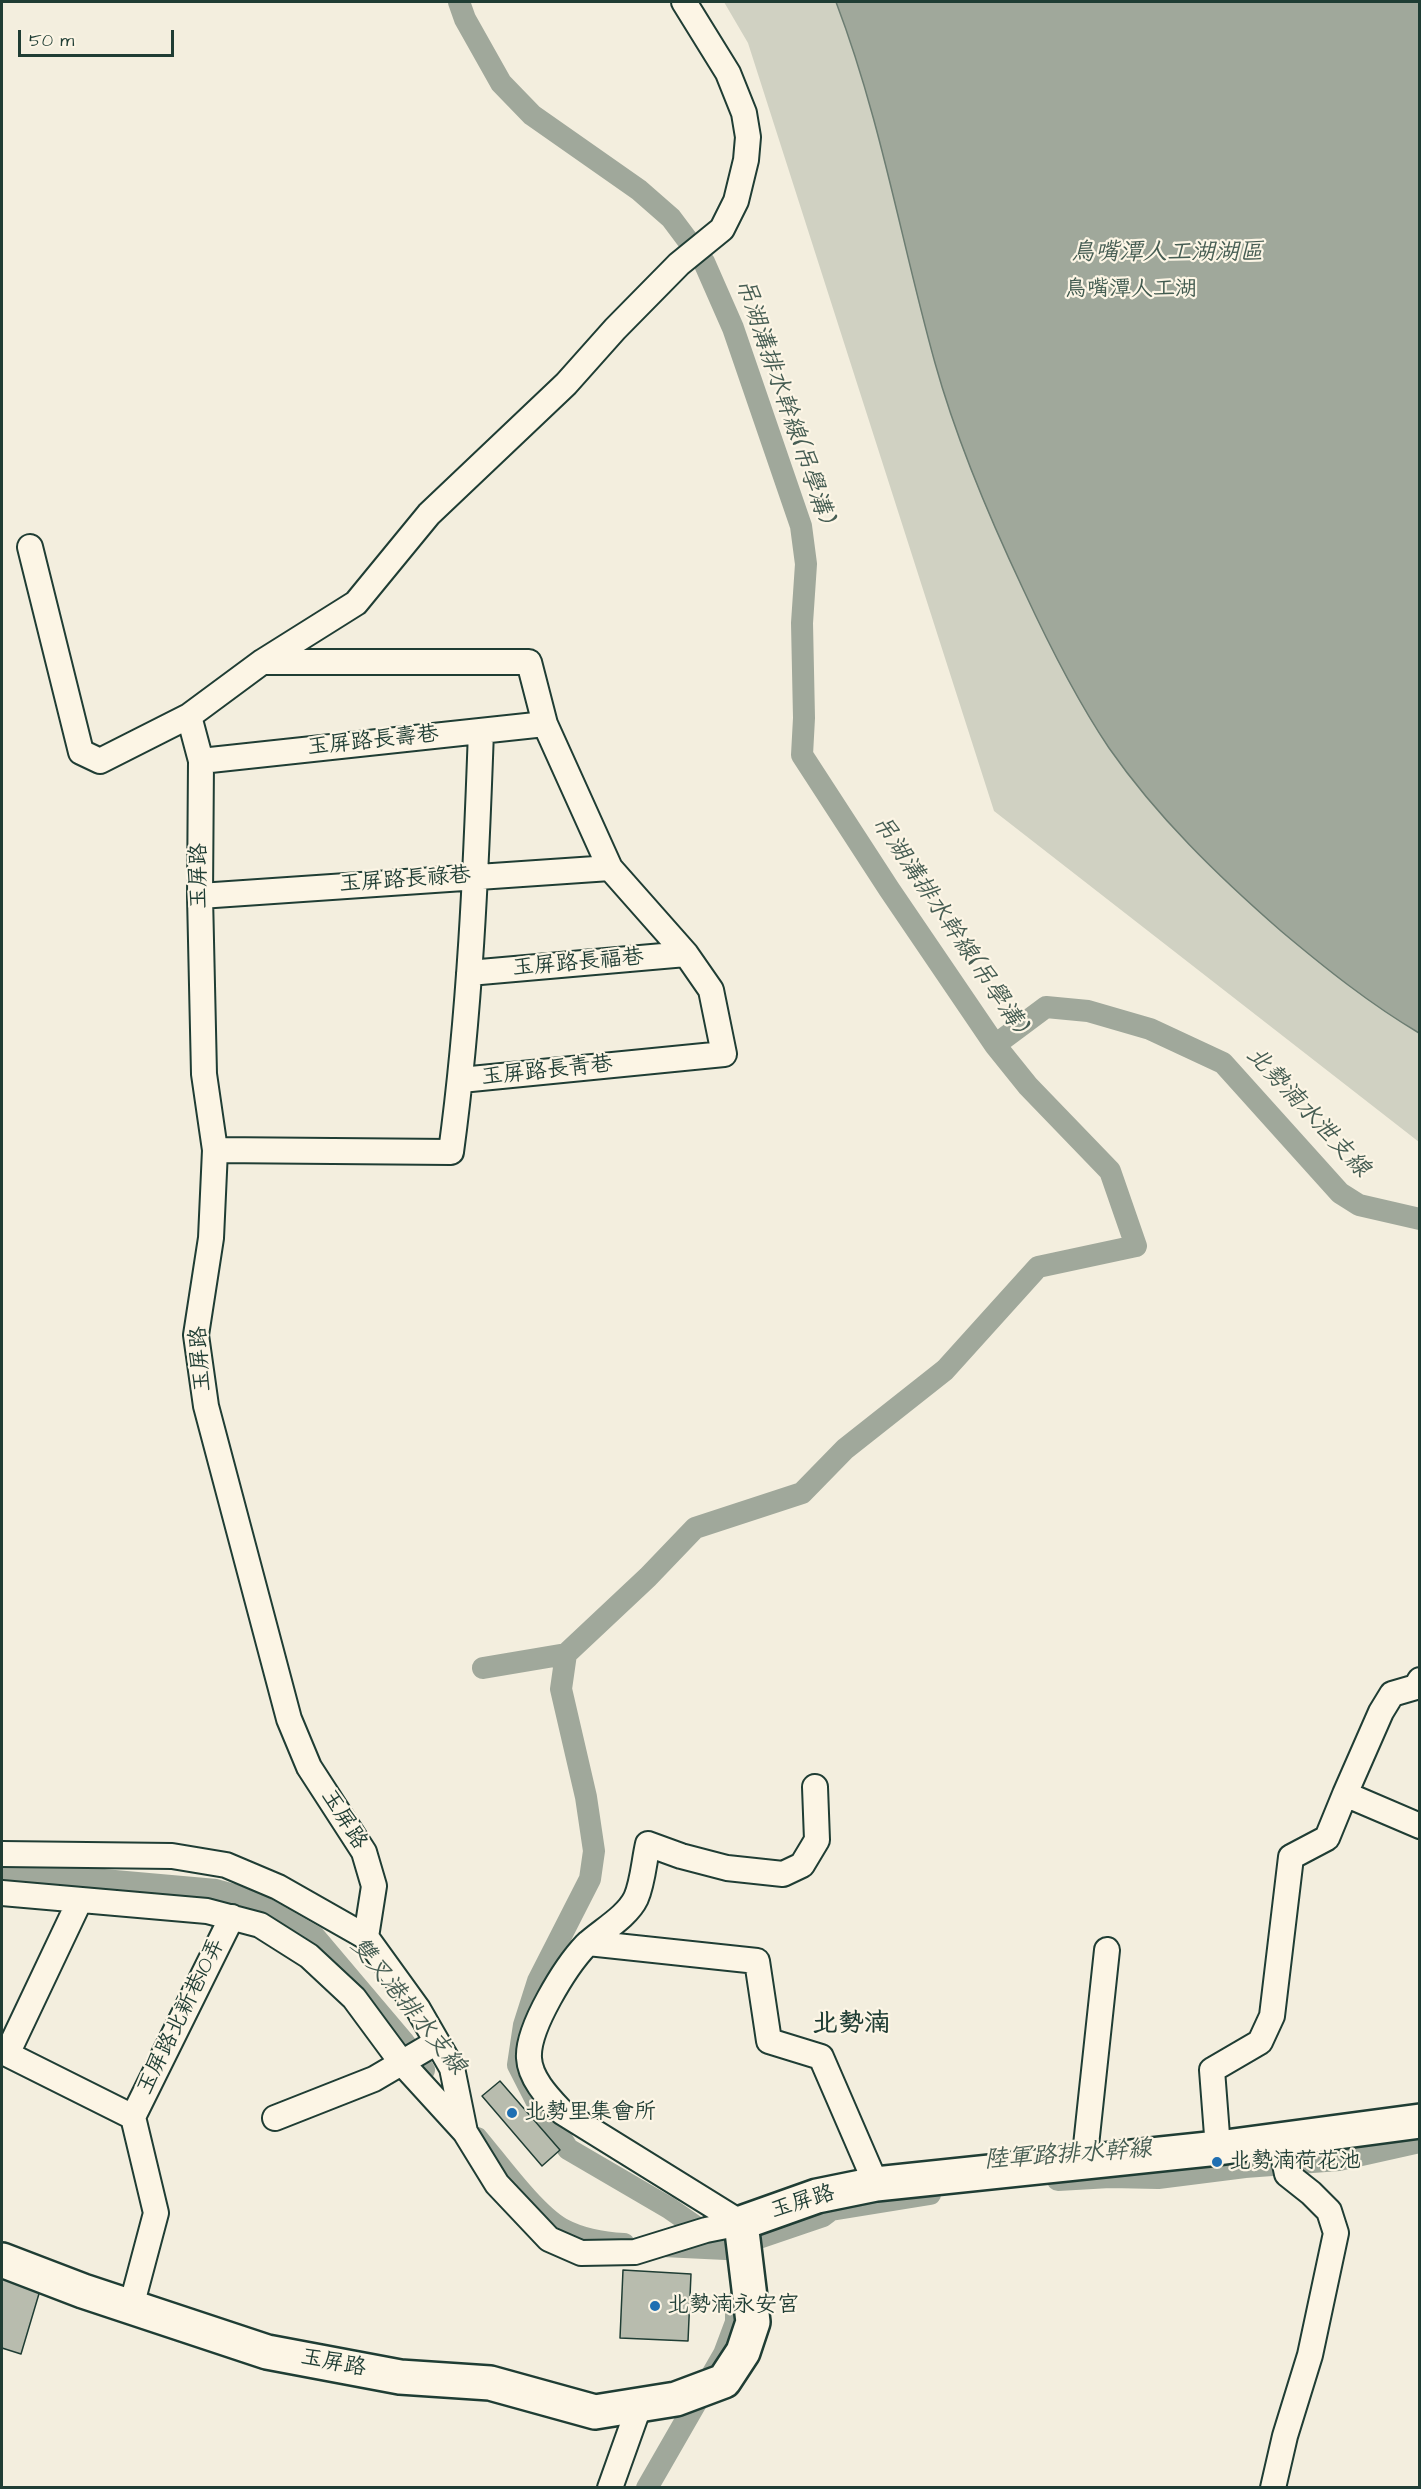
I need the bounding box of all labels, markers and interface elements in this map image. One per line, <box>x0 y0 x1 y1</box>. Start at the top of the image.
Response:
scale bar <box>21 18 177 56</box>
text: 50 m <box>29 28 74 53</box>
water label: 鳥嘴潭人工湖湖區 <box>1071 240 1263 268</box>
water label: 吊湖溝排水幹線(吊學溝) <box>728 275 838 527</box>
park label: 鳥嘴潭人工湖 <box>1065 277 1197 303</box>
street label: 玉屏路長壽巷 <box>306 722 440 762</box>
water label: 吊湖溝排水幹線(吊學溝) <box>865 811 1031 1039</box>
street label: 玉屏路 <box>187 843 213 909</box>
street label: 玉屏路長祿巷 <box>338 863 472 899</box>
street label: 玉屏路長福巷 <box>511 945 645 983</box>
water label: 北勢湳水泄支線 <box>1239 1042 1375 1184</box>
street label: 玉屏路長青巷 <box>480 1052 614 1092</box>
street label: 玉屏路 <box>187 1325 217 1393</box>
street label: 玉屏路 <box>314 1785 372 1855</box>
water label: 雙叉港排水支線 <box>343 1933 471 2081</box>
street label: 玉屏路北新巷10弄 <box>133 1935 231 2099</box>
district label: 北勢湳 <box>812 2010 890 2042</box>
place label: 北勢里集會所 <box>524 2100 656 2126</box>
marker: 北勢里集會所 <box>505 2106 519 2120</box>
water label: 陸軍路排水幹線 <box>983 2136 1153 2176</box>
place label: 北勢湳荷花池 <box>1229 2149 1361 2175</box>
marker: 北勢湳荷花池 <box>1210 2155 1224 2169</box>
street label: 玉屏路 <box>768 2181 838 2225</box>
place label: 北勢湳永安宮 <box>667 2293 799 2319</box>
marker: 北勢湳永安宮 <box>648 2299 662 2313</box>
street label: 玉屏路 <box>298 2345 368 2383</box>

